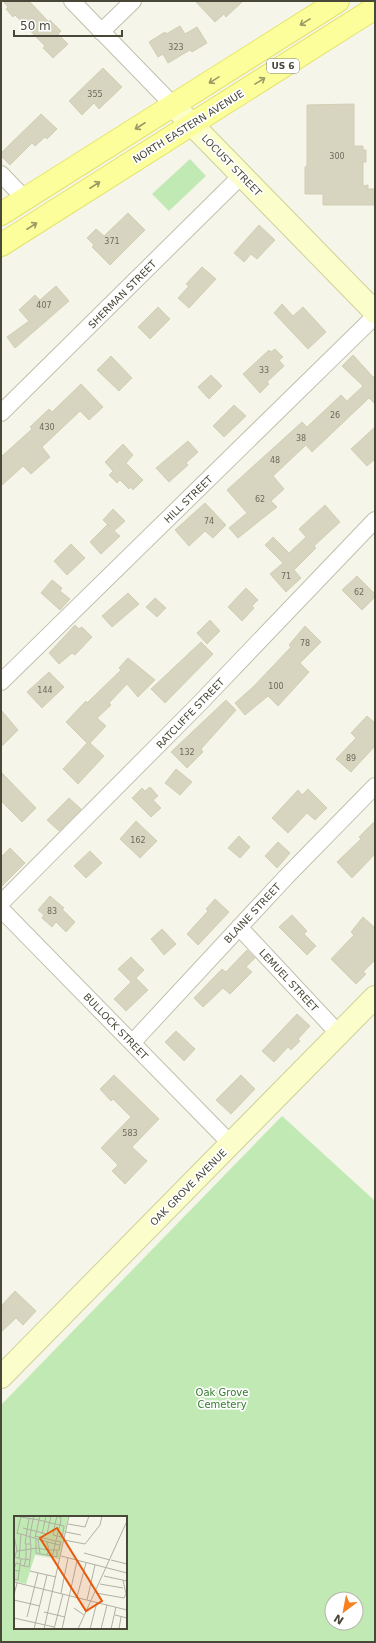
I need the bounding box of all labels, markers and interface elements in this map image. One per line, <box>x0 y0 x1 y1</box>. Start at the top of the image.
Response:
scale bar <box>14 12 122 38</box>
one-way arrow <box>300 18 311 26</box>
text: 50 m <box>20 19 51 33</box>
house number: 323 <box>168 43 184 52</box>
road number: US 6 <box>267 59 299 73</box>
one-way arrow <box>208 76 220 84</box>
one-way arrow <box>254 77 265 85</box>
street label: NORTH EASTERN AVENUE <box>131 88 246 165</box>
house number: 355 <box>87 90 103 99</box>
one-way arrow <box>135 122 146 130</box>
street label: LOCUST STREET <box>199 132 264 199</box>
house number: 300 <box>329 152 345 161</box>
one-way arrow <box>90 181 101 189</box>
one-way arrow <box>26 221 38 229</box>
house number: 371 <box>104 237 120 246</box>
street label: SHERMAN STREET <box>86 258 159 331</box>
house number: 407 <box>36 301 52 310</box>
house number: 33 <box>259 366 269 375</box>
house number: 26 <box>330 411 340 420</box>
house number: 430 <box>39 423 55 432</box>
house number: 38 <box>296 434 306 443</box>
house number: 48 <box>270 456 280 465</box>
street label: HILL STREET <box>162 473 215 525</box>
house number: 62 <box>255 495 265 504</box>
house number: 74 <box>204 517 214 526</box>
house number: 71 <box>281 572 291 581</box>
house number: 62 <box>354 588 364 597</box>
house number: 78 <box>300 639 310 648</box>
street label: RATCLIFFE STREET <box>154 676 227 751</box>
house number: 100 <box>268 682 284 691</box>
house number: 144 <box>37 686 53 695</box>
house number: 132 <box>179 748 195 757</box>
house number: 89 <box>346 754 356 763</box>
house number: 162 <box>130 836 146 845</box>
street label: BLAINE STREET <box>222 881 283 945</box>
house number: 83 <box>47 907 57 916</box>
street label: LEMUEL STREET <box>257 947 321 1014</box>
street label: BULLOCK STREET <box>81 991 151 1062</box>
house number: 583 <box>122 1129 138 1138</box>
street label: OAK GROVE AVENUE <box>148 1147 229 1228</box>
park label: Oak Grove Cemetery <box>196 1387 248 1410</box>
inset map <box>14 1516 127 1629</box>
north arrow <box>324 1591 364 1631</box>
text: N <box>332 1611 346 1627</box>

